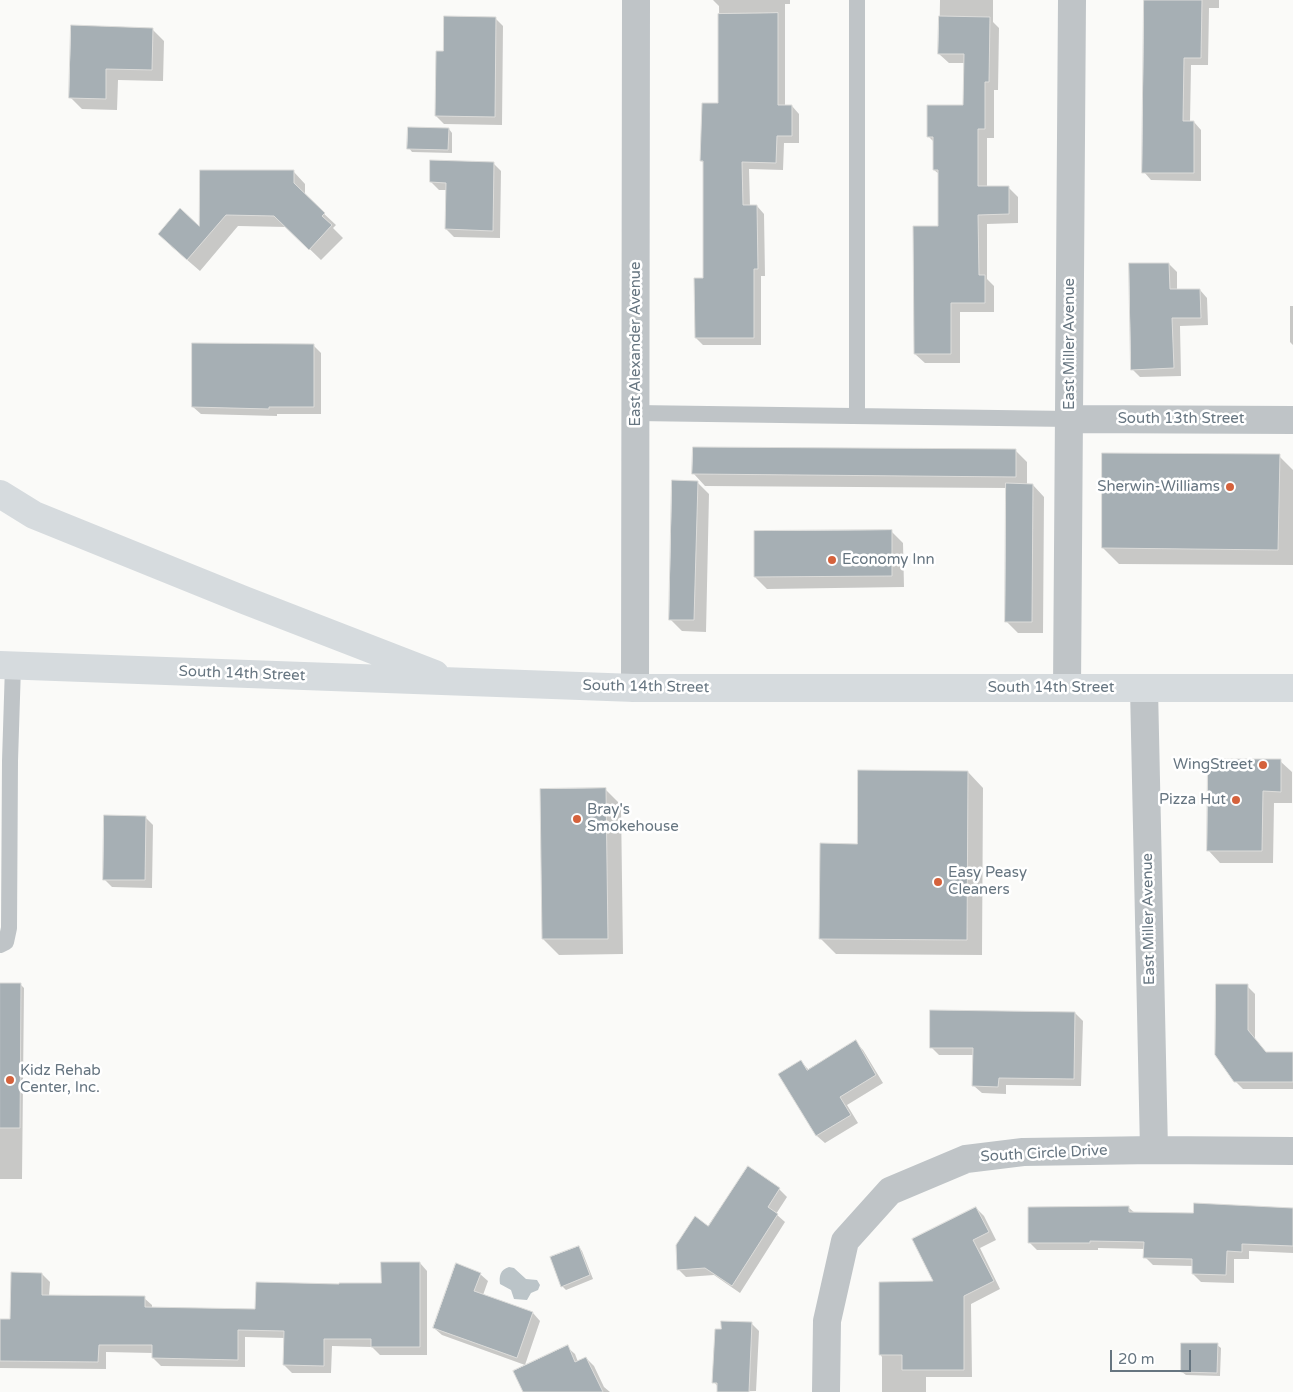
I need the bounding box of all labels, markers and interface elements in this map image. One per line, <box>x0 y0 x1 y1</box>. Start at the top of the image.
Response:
street label: East Alexander Avenue <box>627 262 645 426</box>
street label: East Miller Avenue <box>1061 278 1079 410</box>
street label: South 13th Street <box>1118 410 1244 428</box>
place label: Sherwin-Williams <box>1097 478 1220 496</box>
marker: Sherwin-Williams <box>1224 481 1236 493</box>
place label: Economy Inn <box>842 551 935 569</box>
marker: Economy Inn <box>826 554 838 566</box>
street label: South 14th Street <box>178 663 306 685</box>
street label: South 14th Street <box>582 677 710 697</box>
street label: South 14th Street <box>988 679 1114 697</box>
place label: WingStreet <box>1173 756 1253 774</box>
marker: WingStreet <box>1257 759 1269 771</box>
place label: Pizza Hut <box>1159 791 1226 809</box>
marker: Pizza Hut <box>1230 794 1242 806</box>
place label: Bray's Smokehouse <box>587 801 679 836</box>
marker: Bray's Smokehouse <box>571 813 583 825</box>
street label: East Miller Avenue <box>1139 853 1159 985</box>
place label: Easy Peasy Cleaners <box>948 864 1027 899</box>
marker: Easy Peasy Cleaners <box>932 876 944 888</box>
place label: Kidz Rehab Center, Inc. <box>20 1062 101 1097</box>
marker: Kidz Rehab Center, Inc. <box>4 1074 16 1086</box>
street label: South Circle Drive <box>980 1142 1108 1166</box>
scale bar <box>1113 1340 1194 1372</box>
text: 20 m <box>1118 1350 1155 1368</box>

